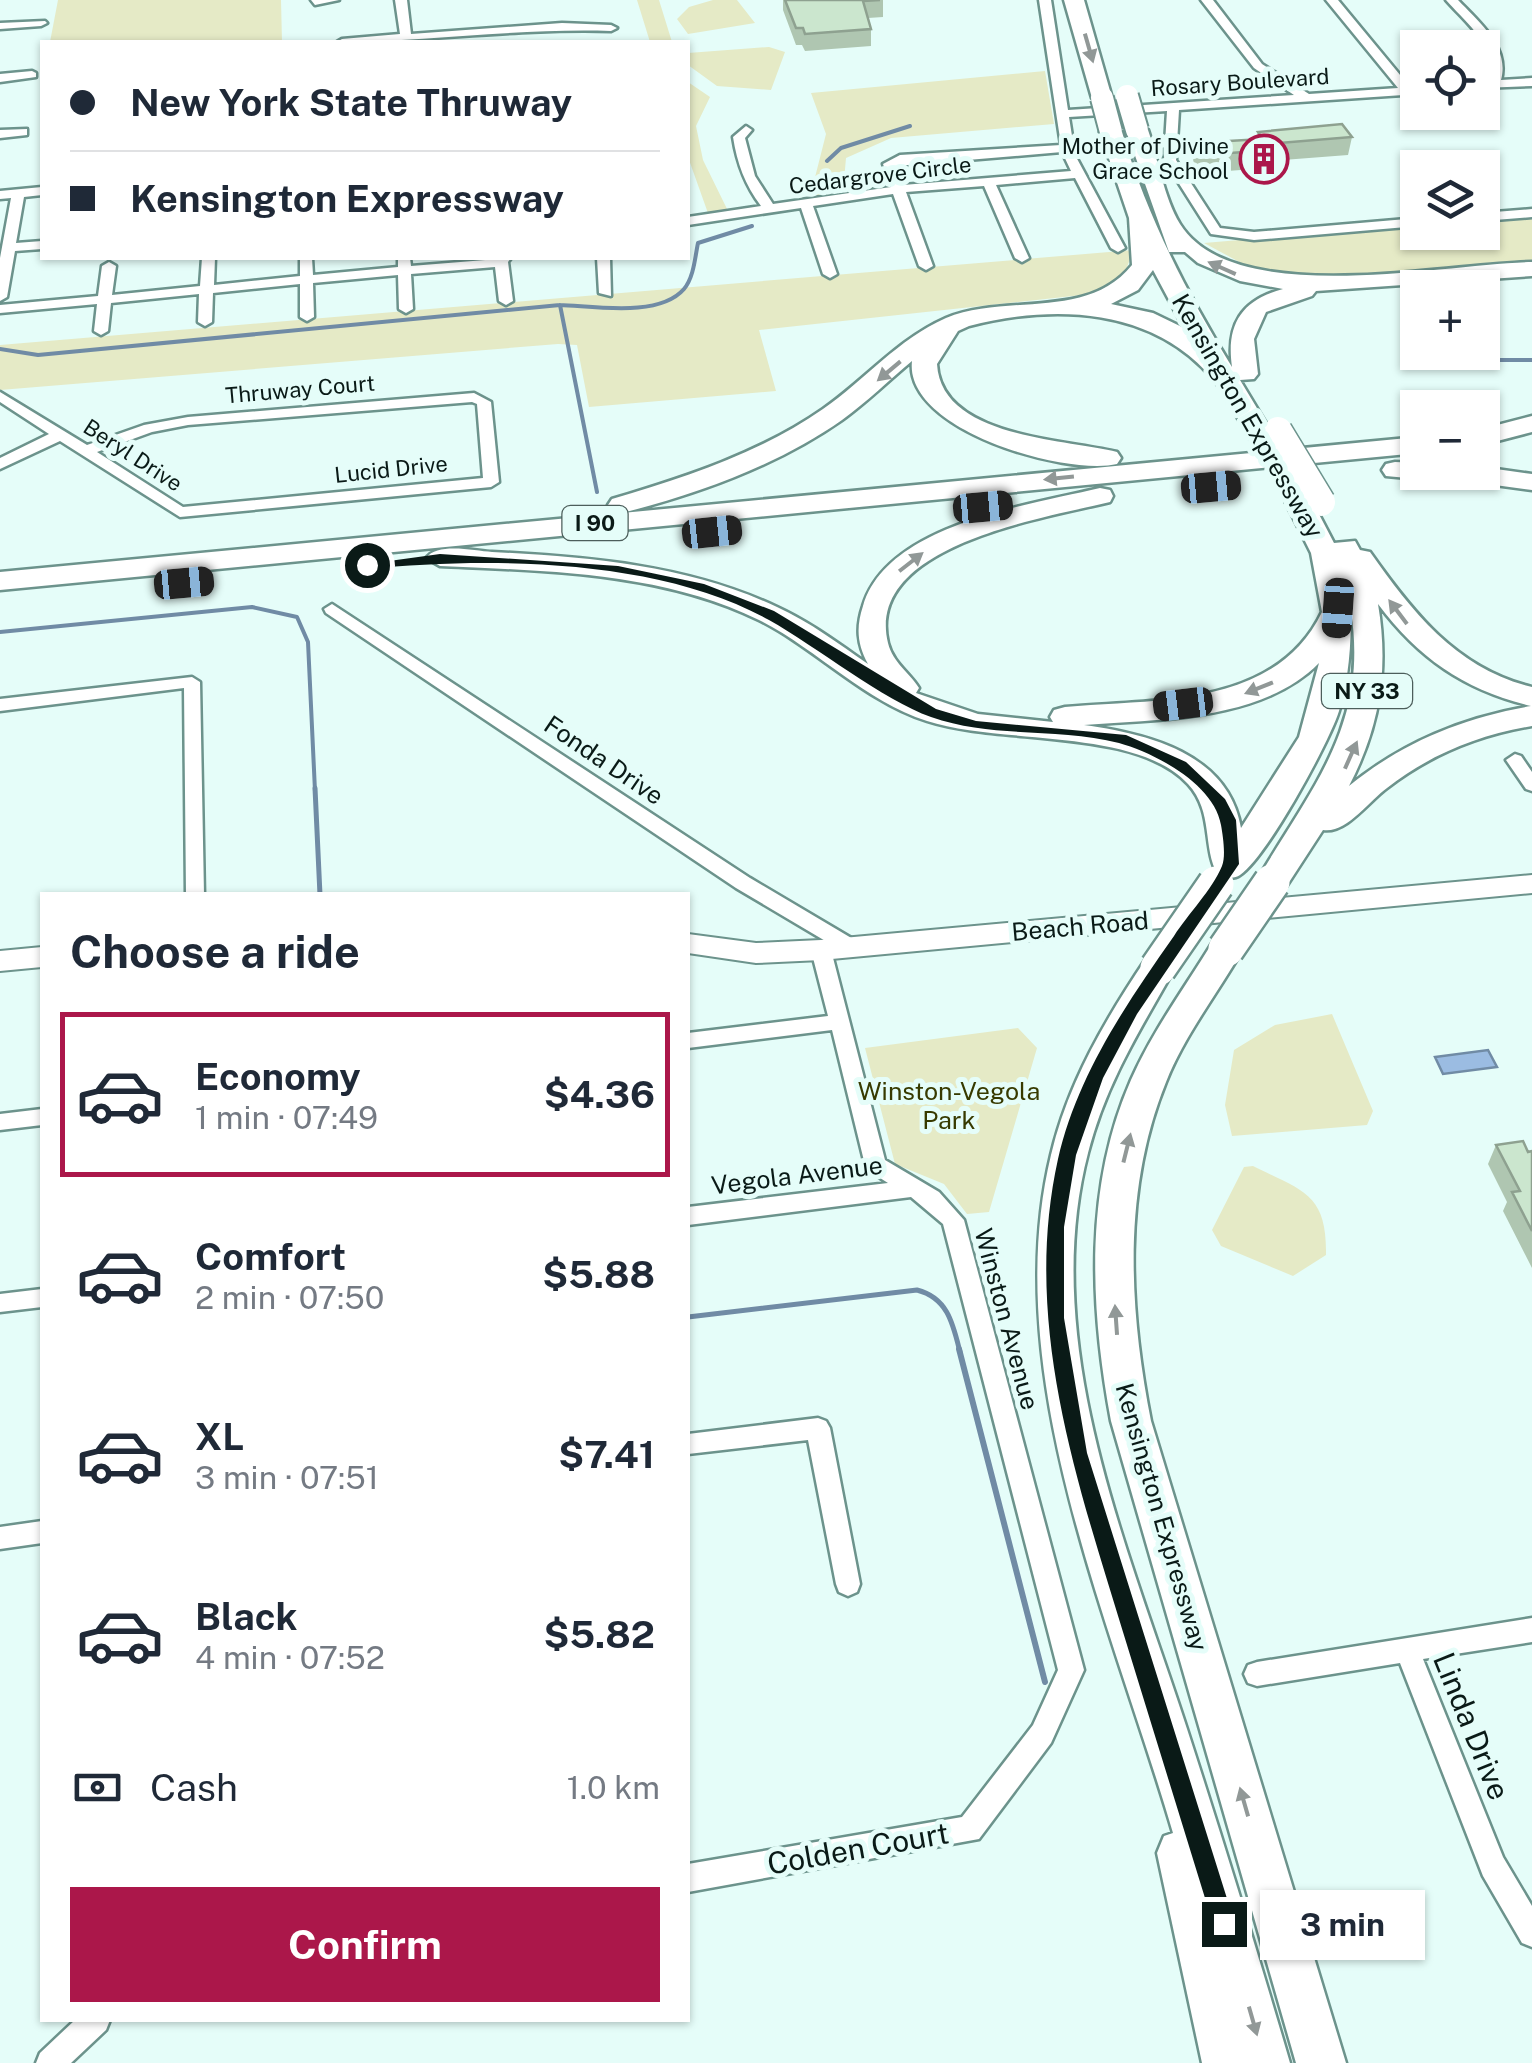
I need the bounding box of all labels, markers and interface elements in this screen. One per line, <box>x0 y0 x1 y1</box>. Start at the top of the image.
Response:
map controls <box>1400 30 1500 490</box>
button: locate <box>1400 30 1500 130</box>
one-way arrow <box>1082 33 1098 64</box>
street label: Rosary Boulevard <box>1150 63 1330 101</box>
text: New York State Thruway <box>130 80 572 125</box>
place label: Mother of Divine Grace School <box>1062 133 1229 184</box>
building icon: Mother of Divine Grace School <box>1238 133 1290 185</box>
button: layers <box>1400 150 1500 250</box>
street label: Cedargrove Circle <box>787 151 973 199</box>
text: Kensington Expressway <box>130 176 564 221</box>
one-way arrow <box>1207 260 1237 276</box>
button: + <box>1400 270 1500 370</box>
street label: Kensington Expressway <box>1166 289 1330 543</box>
one-way arrow <box>876 360 901 381</box>
street label: Thruway Court <box>224 370 376 408</box>
button: − <box>1400 390 1500 490</box>
street label: Beryl Drive <box>79 413 187 497</box>
street label: Lucid Drive <box>333 450 449 488</box>
car <box>1180 469 1242 505</box>
one-way arrow <box>1043 470 1074 486</box>
car <box>952 489 1014 525</box>
road number: I 90 <box>562 506 628 540</box>
car <box>681 514 743 550</box>
route start <box>345 543 390 588</box>
one-way arrow <box>898 552 923 573</box>
car <box>153 565 215 601</box>
car <box>1321 577 1355 639</box>
one-way arrow <box>1389 599 1409 625</box>
road number: NY 33 <box>1322 674 1412 708</box>
one-way arrow <box>1243 680 1273 696</box>
car <box>1151 685 1215 723</box>
street label: Fonda Drive <box>539 709 669 811</box>
one-way arrow <box>1343 740 1359 770</box>
street label: Beach Road <box>1010 905 1150 947</box>
text: Choose a ride <box>70 925 360 978</box>
icon: car <box>75 1050 165 1140</box>
text: Economy <box>195 1054 361 1099</box>
text: $4.36 <box>544 1072 655 1117</box>
park label: Winston-Vegola Park <box>858 1076 1040 1135</box>
text: 1 min · 07:49 <box>195 1099 378 1136</box>
one-way arrow <box>1120 1132 1135 1163</box>
street label: Vegola Avenue <box>710 1150 884 1200</box>
street label: Winston Avenue <box>968 1225 1046 1413</box>
icon: car <box>75 1230 165 1320</box>
text: Comfort <box>195 1234 346 1279</box>
text: $5.88 <box>542 1252 655 1297</box>
text: 2 min · 07:50 <box>195 1279 384 1316</box>
one-way arrow <box>1108 1303 1124 1335</box>
street label: Kensington Expressway <box>1109 1380 1215 1654</box>
icon: car <box>75 1410 165 1500</box>
text: XL <box>195 1414 244 1459</box>
text: $7.41 <box>558 1432 655 1477</box>
text: 3 min · 07:51 <box>195 1459 379 1496</box>
icon: car <box>75 1590 165 1680</box>
text: Black <box>195 1594 298 1639</box>
text: $5.82 <box>544 1612 655 1657</box>
text: 4 min · 07:52 <box>195 1639 385 1676</box>
street label: Linda Drive <box>1426 1647 1518 1805</box>
icon: cash <box>70 1760 125 1815</box>
text: Cash <box>150 1765 238 1810</box>
text: 1.0 km <box>567 1769 660 1806</box>
one-way arrow <box>1236 1786 1251 1817</box>
street label: Colden Court <box>765 1814 951 1882</box>
button: Confirm <box>70 1887 660 2002</box>
callout: 3 min <box>1259 1889 1424 1959</box>
route end <box>1202 1902 1247 1947</box>
text: 3 min <box>1300 1906 1385 1943</box>
one-way arrow <box>1246 2007 1261 2037</box>

